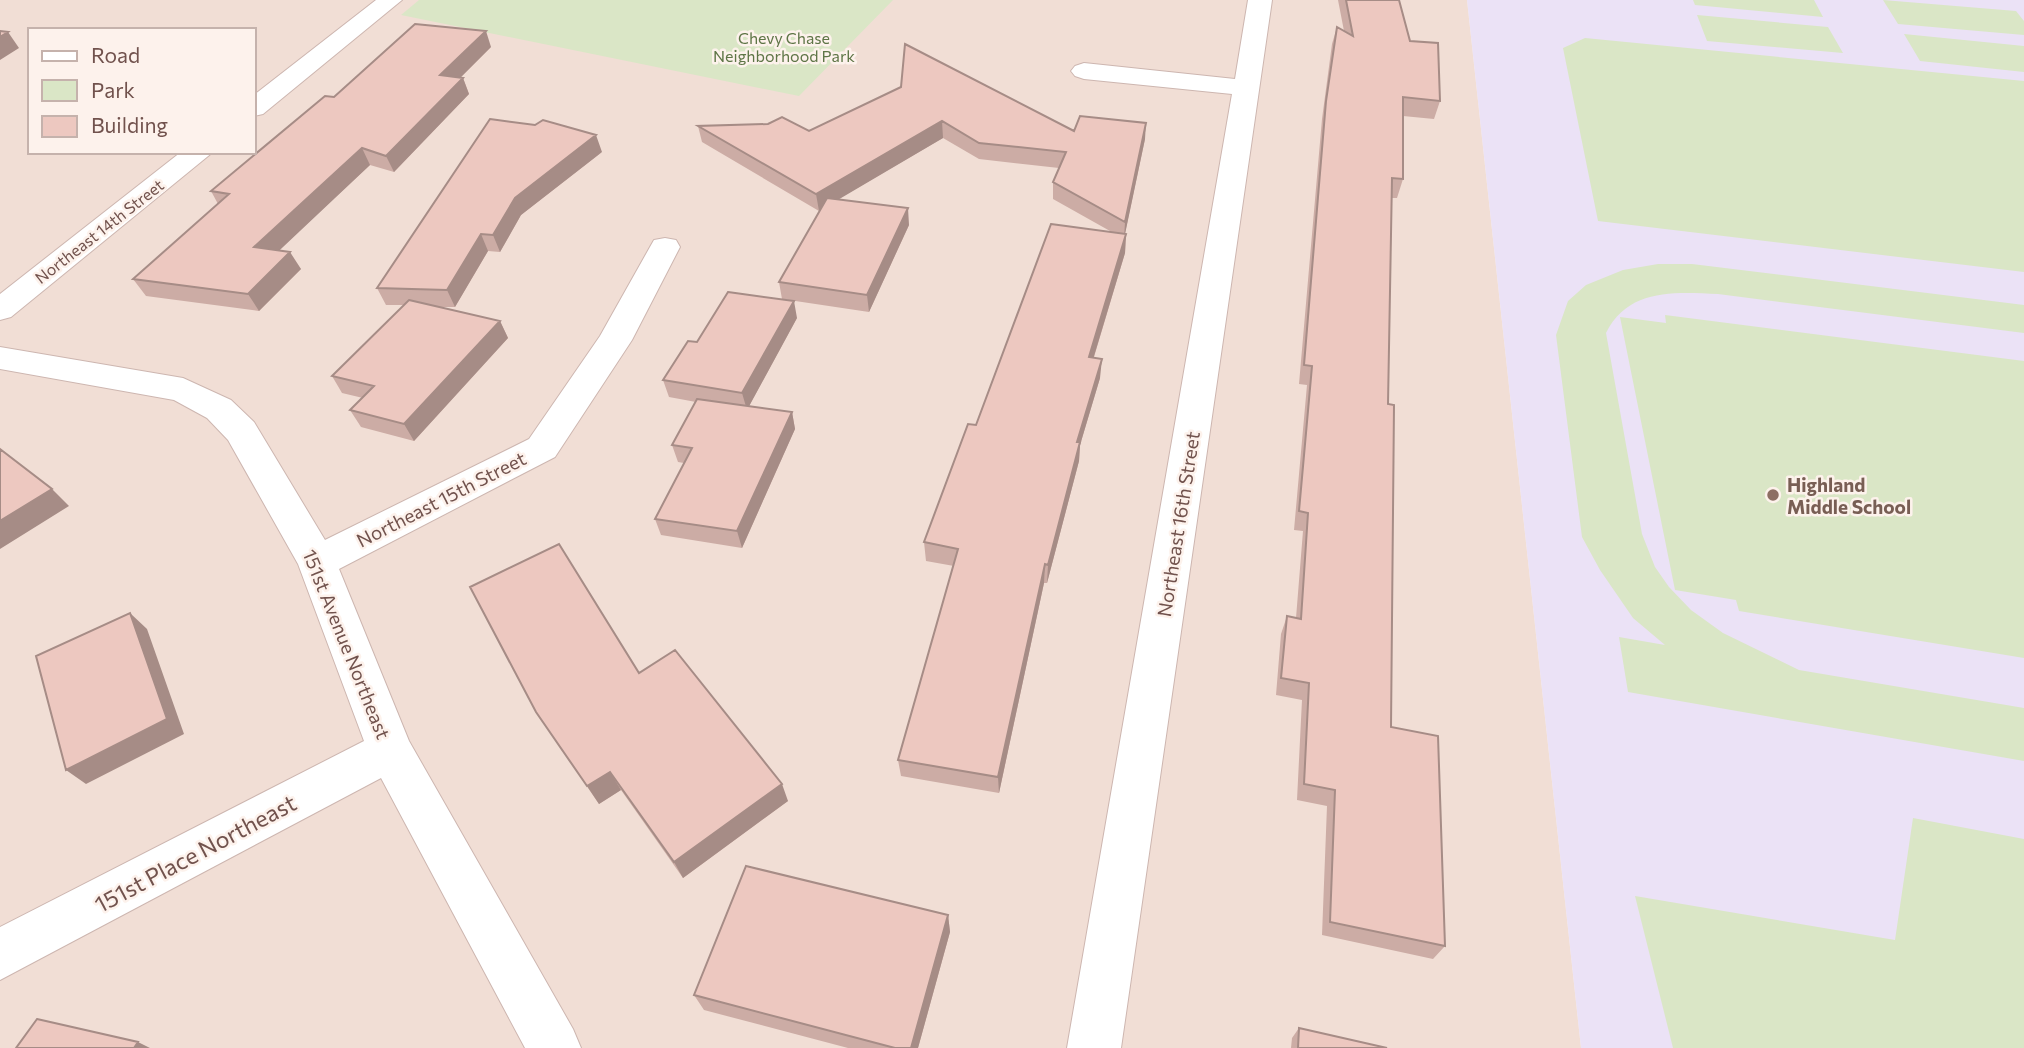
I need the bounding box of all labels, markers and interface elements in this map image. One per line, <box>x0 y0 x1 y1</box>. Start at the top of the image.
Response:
legend <box>28 28 256 154</box>
park label: Chevy Chase Neighborhood Park <box>713 28 855 65</box>
text: Road <box>91 42 140 67</box>
text: Park <box>91 77 135 102</box>
text: Building <box>91 112 168 137</box>
street label: Northeast 14th Street <box>31 175 167 287</box>
street label: Northeast 16th Street <box>1152 429 1204 618</box>
street label: Northeast 15th Street <box>352 446 530 552</box>
place label: Highland Middle School <box>1787 473 1911 518</box>
marker: Highland Middle School <box>1765 487 1781 503</box>
street label: 151st Avenue Northeast <box>298 546 396 742</box>
street label: 151st Place Northeast <box>89 788 301 918</box>

